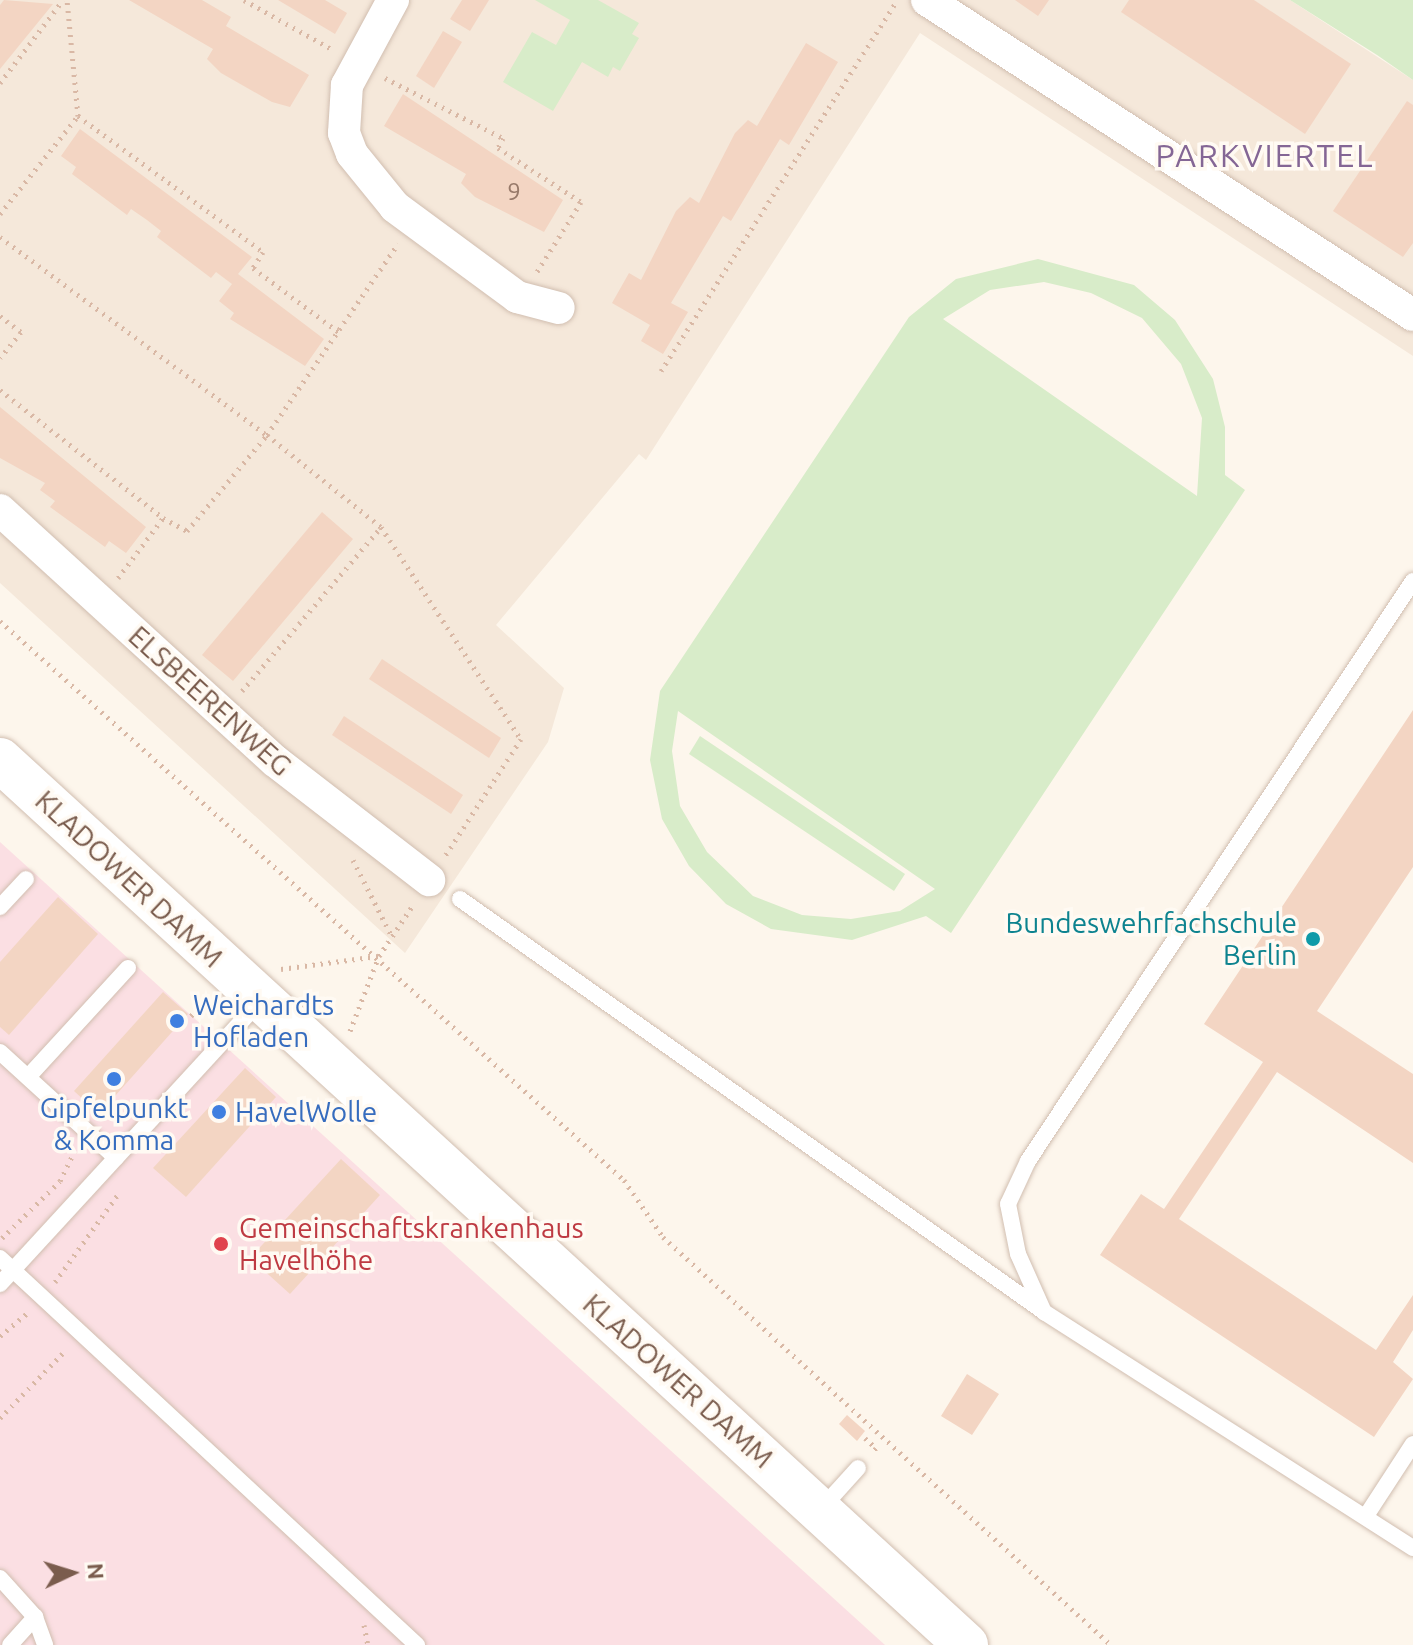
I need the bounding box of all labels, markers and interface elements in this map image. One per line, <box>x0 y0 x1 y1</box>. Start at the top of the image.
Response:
district label: PARKVIERTEL <box>1155 136 1375 174</box>
house number: 9 <box>507 178 521 206</box>
street label: ELSBEERENWEG <box>122 619 298 783</box>
street label: KLADOWER DAMM <box>28 784 230 974</box>
place label: Bundeswehrfachschule Berlin <box>1006 906 1297 972</box>
marker: Bundeswehrfachschule Berlin <box>1304 930 1322 948</box>
place label: Weichardts Hofladen <box>193 988 334 1054</box>
marker: Weichardts Hofladen <box>168 1012 186 1030</box>
marker: Gipfelpunkt & Komma <box>105 1070 123 1088</box>
place label: Gipfelpunkt & Komma <box>40 1091 188 1157</box>
place label: HavelWolle <box>235 1095 377 1129</box>
marker: HavelWolle <box>210 1103 228 1121</box>
place label: Gemeinschaftskrankenhaus Havelhöhe <box>239 1211 584 1277</box>
marker: Gemeinschaftskrankenhaus Havelhöhe <box>210 1233 232 1255</box>
street label: KLADOWER DAMM <box>576 1287 780 1475</box>
north arrow <box>32 1533 112 1613</box>
text: N <box>83 1562 109 1580</box>

